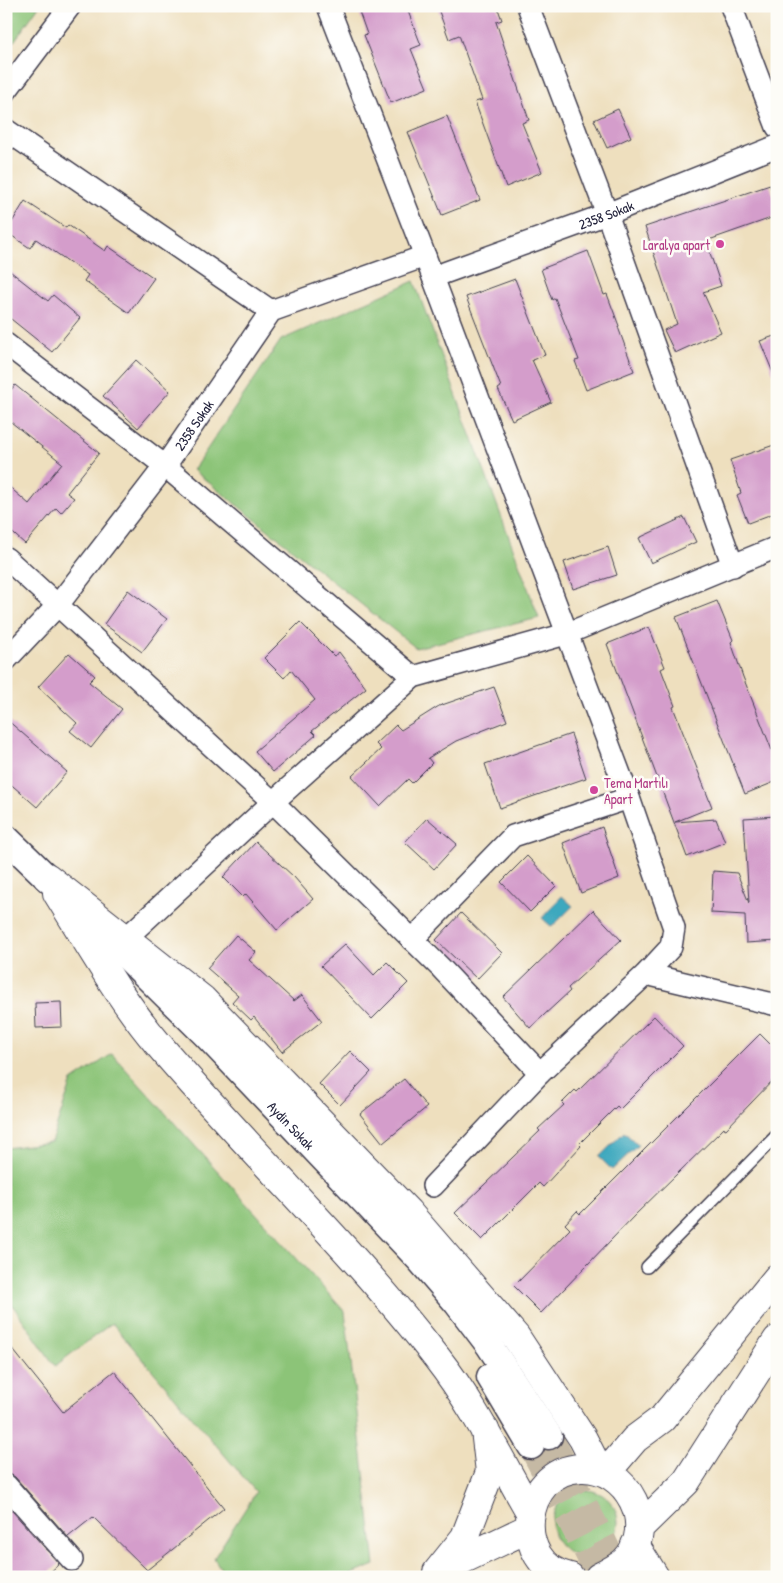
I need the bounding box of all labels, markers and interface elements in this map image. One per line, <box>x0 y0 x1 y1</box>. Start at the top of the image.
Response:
street label: 2358 Sokak <box>576 195 636 233</box>
place label: Laralya apart <box>643 235 710 255</box>
marker: Laralya apart <box>714 238 726 250</box>
street label: 2358 Sokak <box>169 396 217 454</box>
place label: Tema Martılı Apart <box>604 773 668 809</box>
marker: Tema Martılı Apart <box>588 784 600 796</box>
street label: Aydin Sokak <box>264 1097 319 1153</box>

